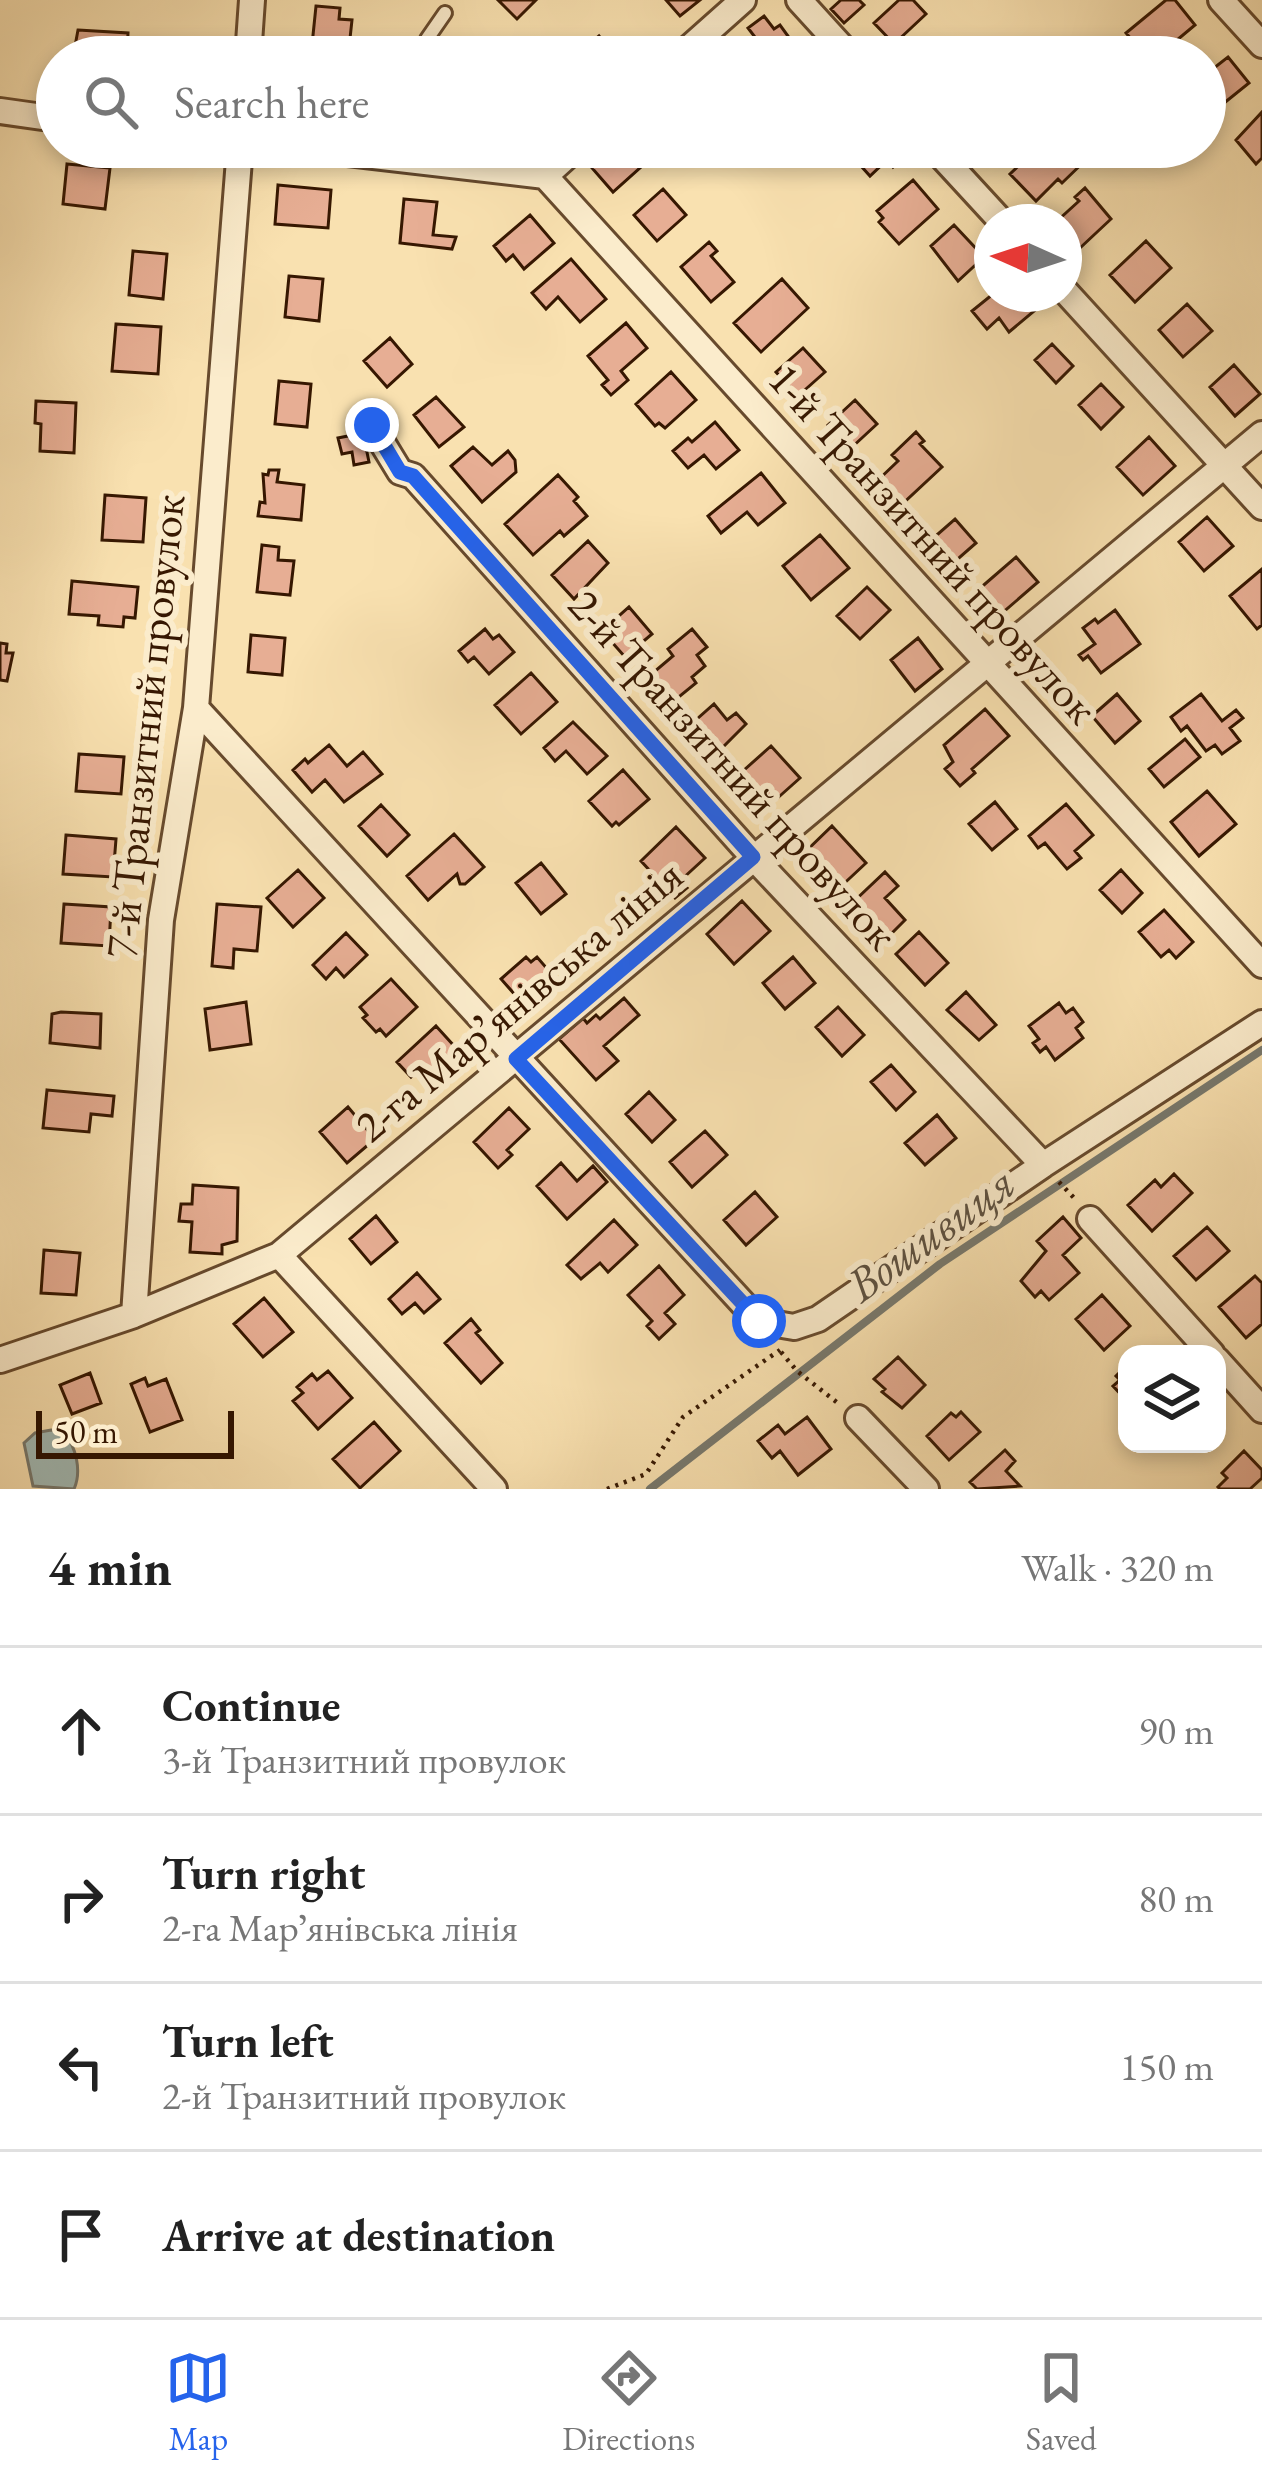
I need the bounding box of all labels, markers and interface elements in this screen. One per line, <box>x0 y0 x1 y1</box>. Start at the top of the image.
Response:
search box <box>36 36 1226 168</box>
icon: search <box>78 69 144 135</box>
text: Search here <box>174 73 369 131</box>
north arrow <box>974 204 1082 312</box>
street label: 1-й Транзитний провулок <box>756 350 1112 736</box>
route end <box>345 398 399 452</box>
street label: 7-й Транзитний провулок <box>91 491 197 961</box>
street label: 2-й Транзитний провулок <box>556 576 912 962</box>
street label: 2-га Марʼянівська лінія <box>342 846 694 1154</box>
water label: Вошивиця <box>832 1151 1027 1316</box>
route start <box>732 1294 786 1348</box>
map controls <box>1118 1345 1226 1453</box>
button: layers <box>1118 1345 1226 1453</box>
scale bar <box>36 1405 234 1458</box>
text: 50 m <box>54 1410 118 1453</box>
text: 4 min <box>48 1534 172 1600</box>
text: Walk · 320 m <box>1021 1542 1214 1593</box>
text: Continue <box>162 1676 340 1734</box>
icon: ahead <box>48 1698 114 1764</box>
text: 90 m <box>1138 1705 1214 1756</box>
text: 3-й Транзитний провулок <box>162 1734 566 1785</box>
text: Turn right <box>162 1844 365 1902</box>
icon: right <box>48 1866 114 1932</box>
text: 80 m <box>1138 1873 1214 1924</box>
text: 2-га Марʼянівська лінія <box>162 1902 518 1953</box>
text: Turn left <box>162 2012 334 2070</box>
icon: left <box>48 2034 114 2100</box>
text: 150 m <box>1120 2041 1214 2092</box>
text: 2-й Транзитний провулок <box>162 2070 566 2121</box>
icon: arrive <box>48 2202 114 2268</box>
text: Arrive at destination <box>162 2206 555 2264</box>
tab: Map <box>165 2345 231 2460</box>
tab: Directions <box>562 2345 695 2460</box>
tab: Saved <box>1026 2345 1097 2460</box>

